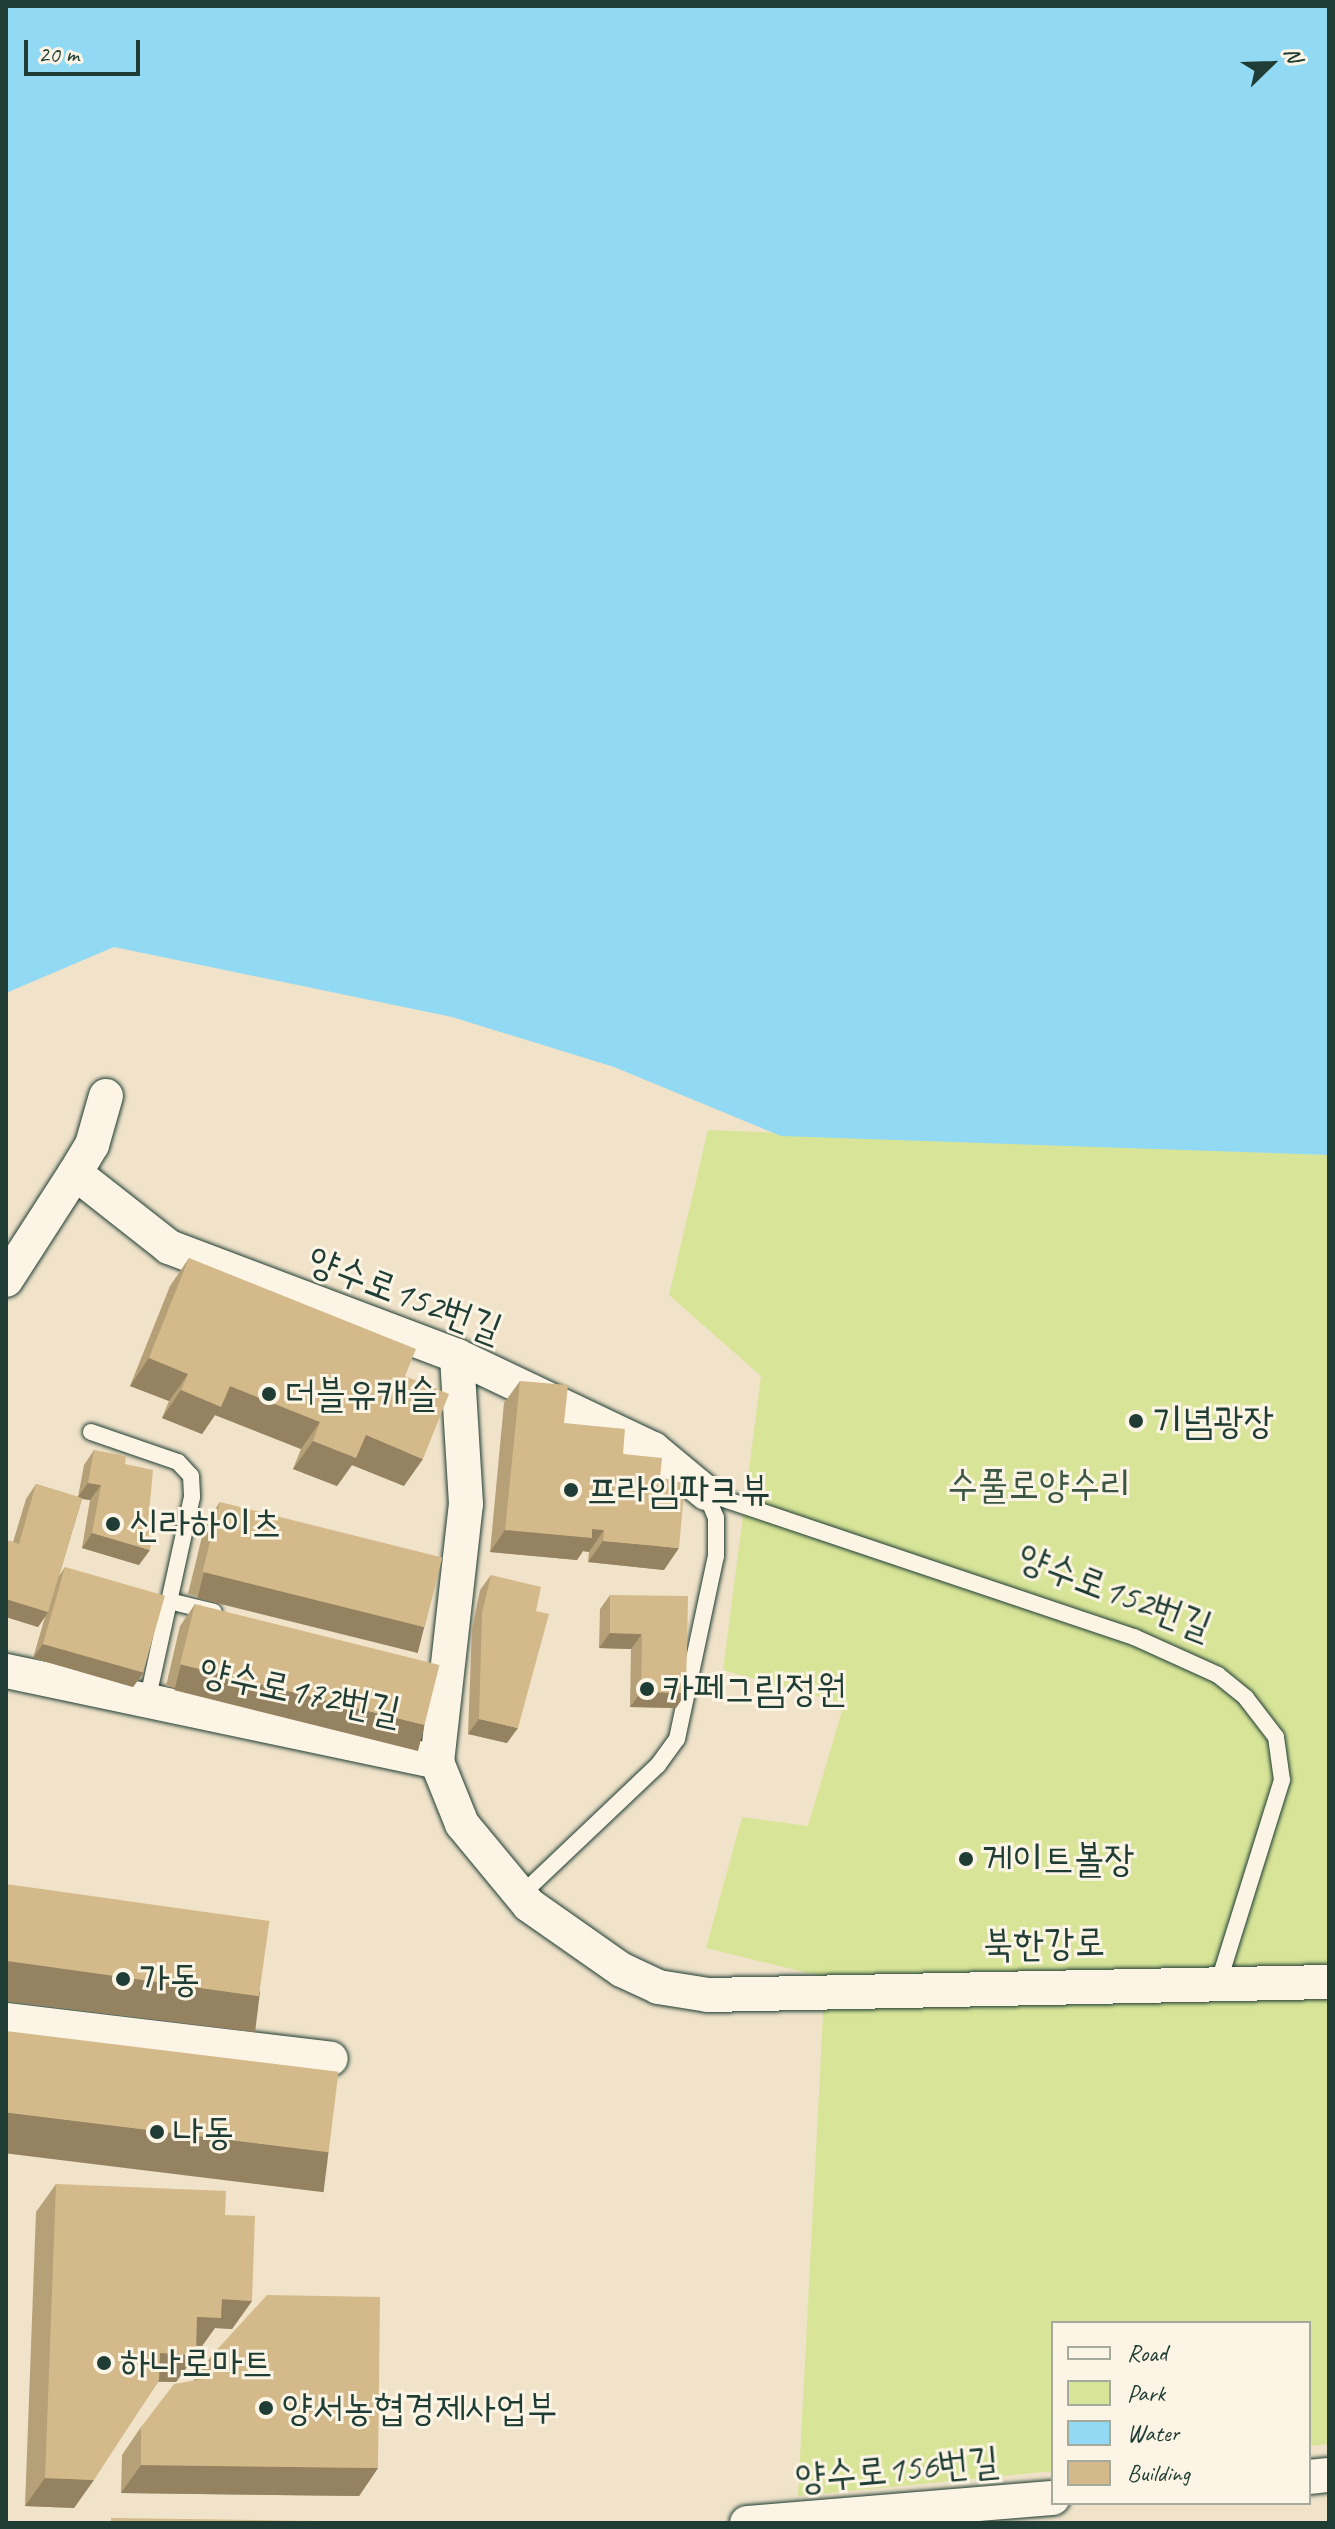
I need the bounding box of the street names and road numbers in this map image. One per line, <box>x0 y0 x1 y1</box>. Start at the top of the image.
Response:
street label: 양수로152번길 <box>302 1236 508 1352</box>
street label: 양수로152번길 <box>1012 1533 1218 1649</box>
street label: 양수로172번길 <box>195 1647 405 1735</box>
street label: 북한강로 <box>982 1919 1106 1967</box>
street label: 양수로156번길 <box>793 2437 1001 2501</box>

